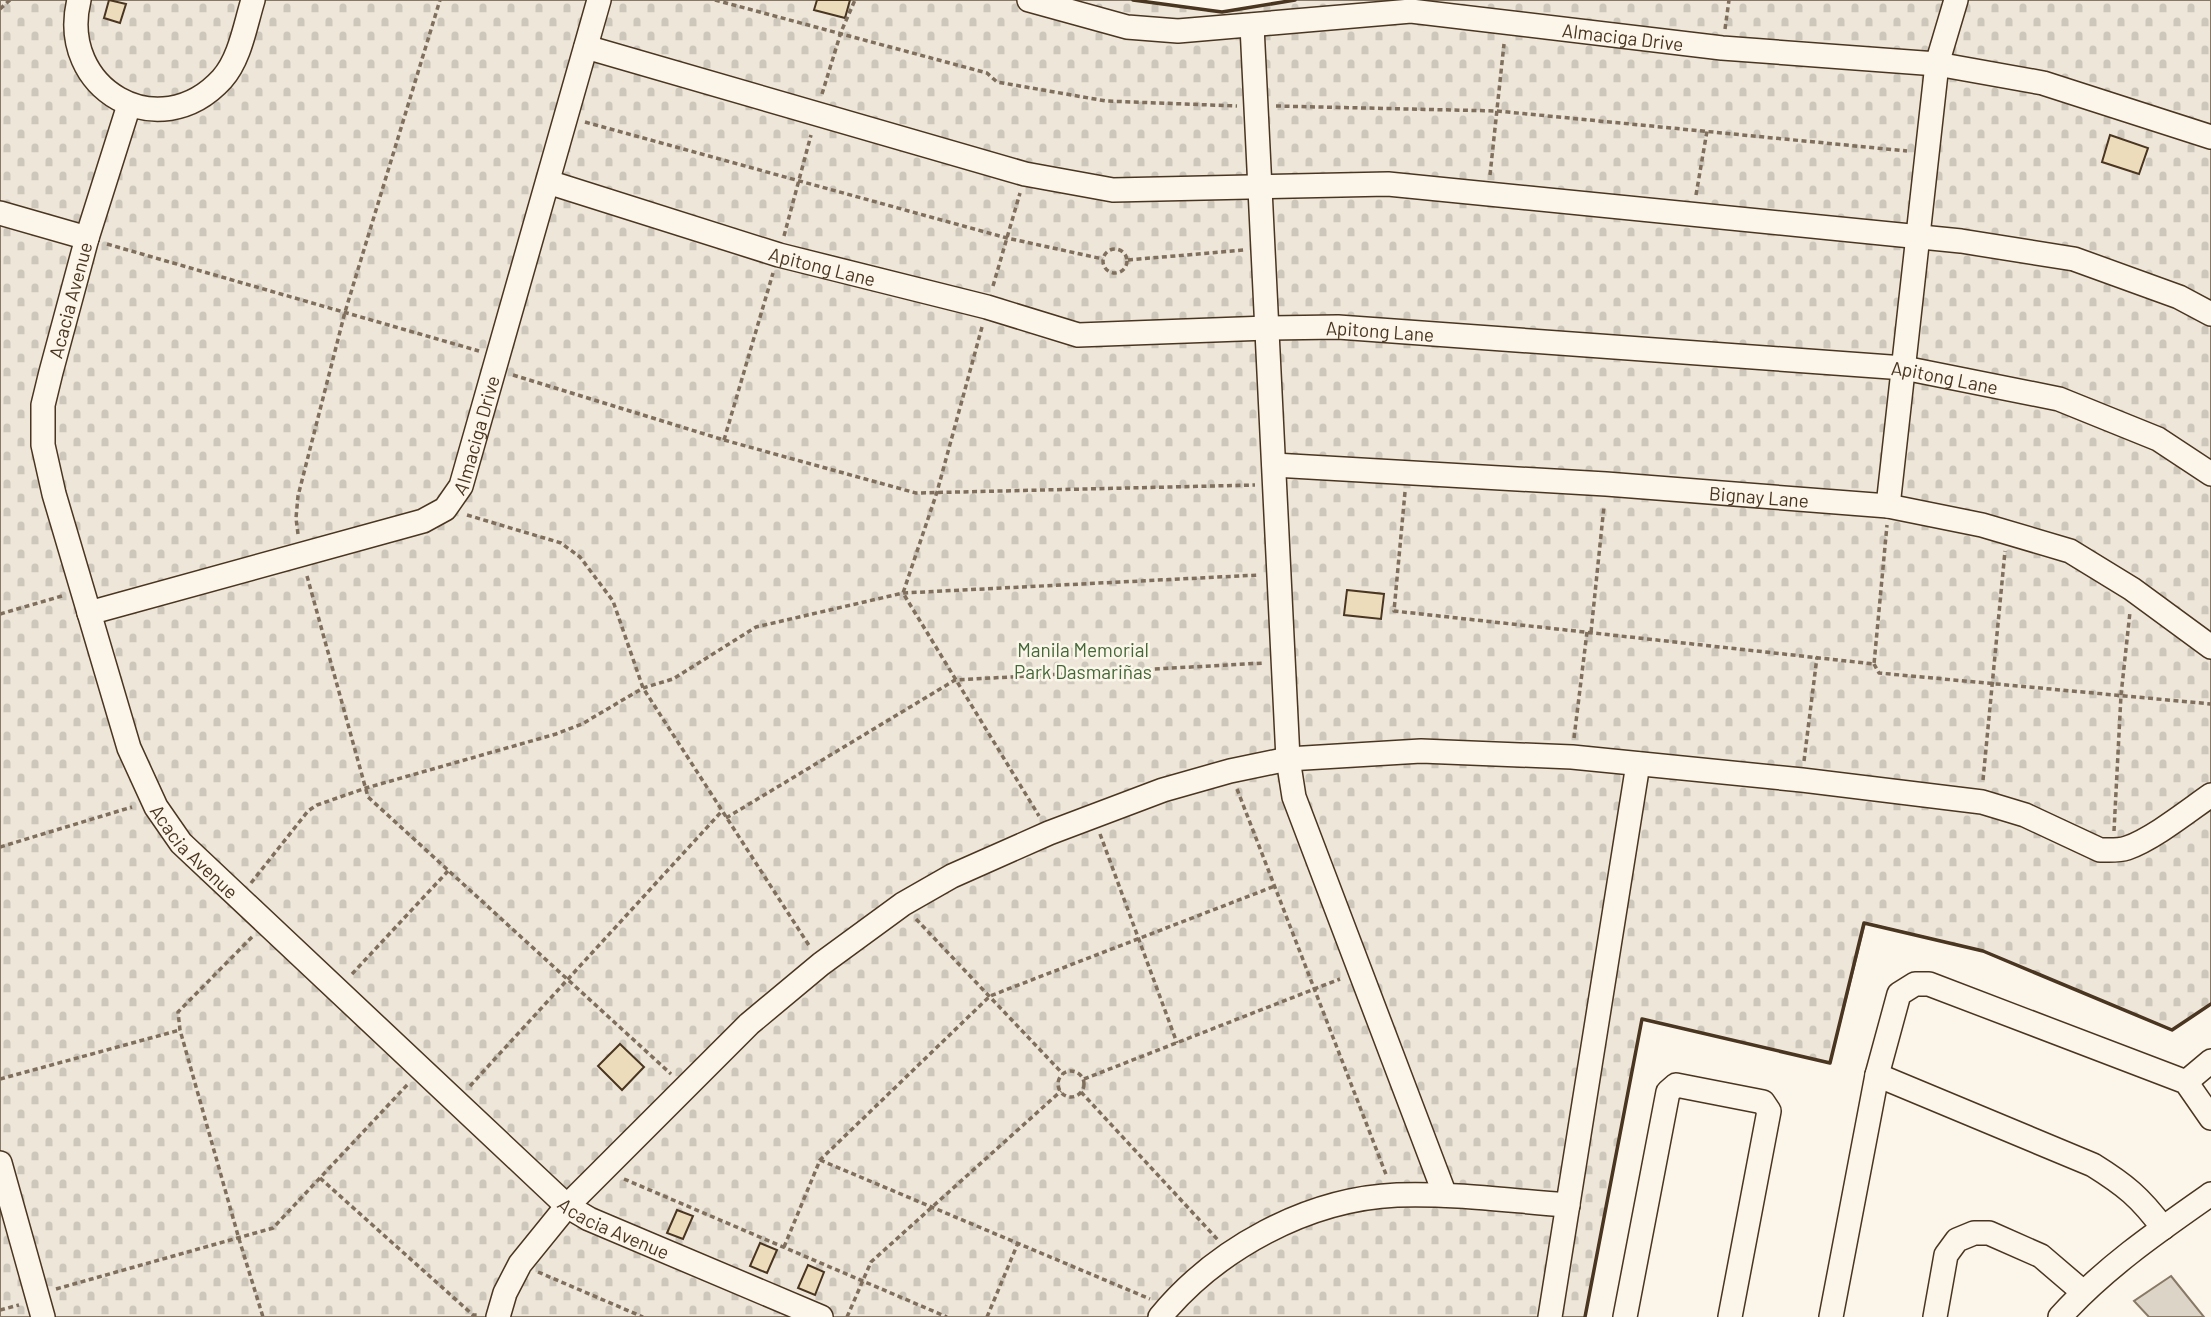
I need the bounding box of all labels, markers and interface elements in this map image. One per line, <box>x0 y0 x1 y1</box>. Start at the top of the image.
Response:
street label: Almaciga Drive <box>1561 18 1685 55</box>
street label: Acacia Avenue <box>43 239 97 361</box>
street label: Apitong Lane <box>766 241 878 290</box>
street label: Apitong Lane <box>1325 315 1435 345</box>
street label: Apitong Lane <box>1890 356 2000 398</box>
street label: Almaciga Drive <box>447 373 503 499</box>
street label: Bignay Lane <box>1708 481 1810 511</box>
park label: Manila Memorial Park Dasmariñas <box>1014 638 1152 683</box>
street label: Acacia Avenue <box>146 800 243 903</box>
street label: Acacia Avenue <box>554 1192 673 1263</box>

